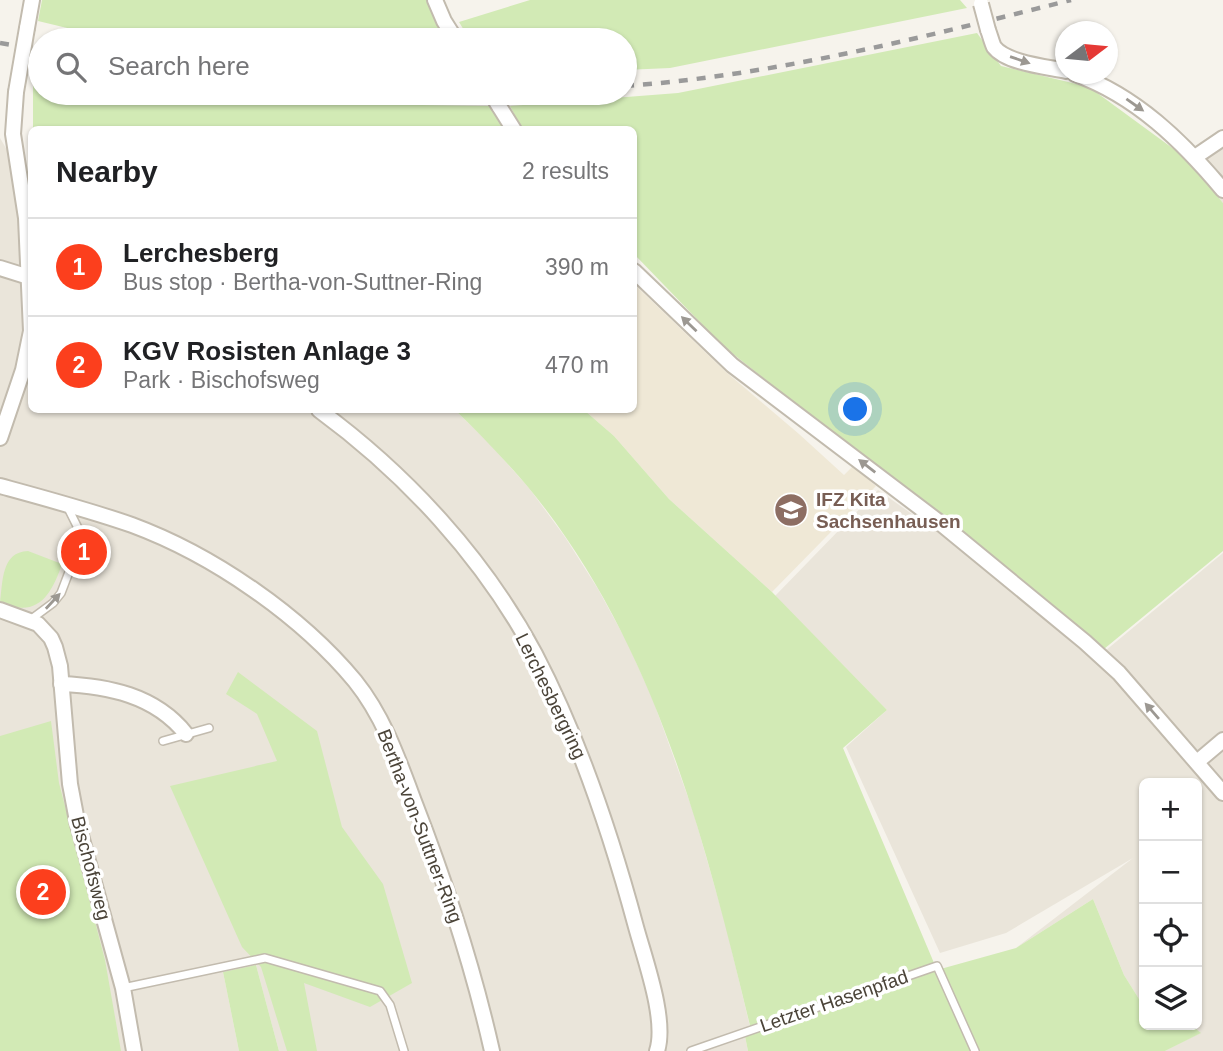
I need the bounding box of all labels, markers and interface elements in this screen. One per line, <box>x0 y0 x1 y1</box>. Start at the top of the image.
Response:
north arrow <box>1055 21 1118 84</box>
search box <box>28 28 637 105</box>
icon: search <box>52 48 90 86</box>
text: Search here <box>108 51 250 81</box>
one-way arrow <box>1010 55 1031 66</box>
one-way arrow <box>1126 98 1144 112</box>
text: Nearby <box>56 155 158 188</box>
text: 2 results <box>522 158 609 184</box>
text: Lerchesberg <box>123 238 279 268</box>
text: 1 <box>73 254 85 280</box>
text: 390 m <box>545 254 609 280</box>
text: Bus stop · Bertha-von-Suttner-Ring <box>123 269 482 295</box>
one-way arrow <box>681 317 698 333</box>
text: KGV Rosisten Anlage 3 <box>123 336 411 366</box>
text: 2 <box>73 352 85 378</box>
text: 470 m <box>545 352 609 378</box>
text: Park · Bischofsweg <box>123 367 320 393</box>
your location <box>838 392 872 426</box>
one-way arrow <box>858 458 876 473</box>
place label: IFZ Kita Sachsenhausen <box>816 489 961 532</box>
school or university icon: IFZ Kita Sachsenhausen <box>772 491 810 529</box>
pin: 1 <box>61 526 107 578</box>
one-way arrow <box>45 592 62 609</box>
street label: Lerchesbergring <box>511 630 591 762</box>
one-way arrow <box>1145 702 1160 719</box>
street label: Bertha-von-Suttner-Ring <box>373 726 467 926</box>
map controls <box>1139 778 1202 1030</box>
button: + <box>1139 778 1202 841</box>
street label: Bischofsweg <box>67 814 115 922</box>
button: − <box>1139 841 1202 904</box>
pin: 2 <box>20 866 66 918</box>
button: locate <box>1139 904 1202 967</box>
street label: Letzter Hasenpfad <box>757 966 911 1036</box>
button: layers <box>1139 967 1202 1030</box>

